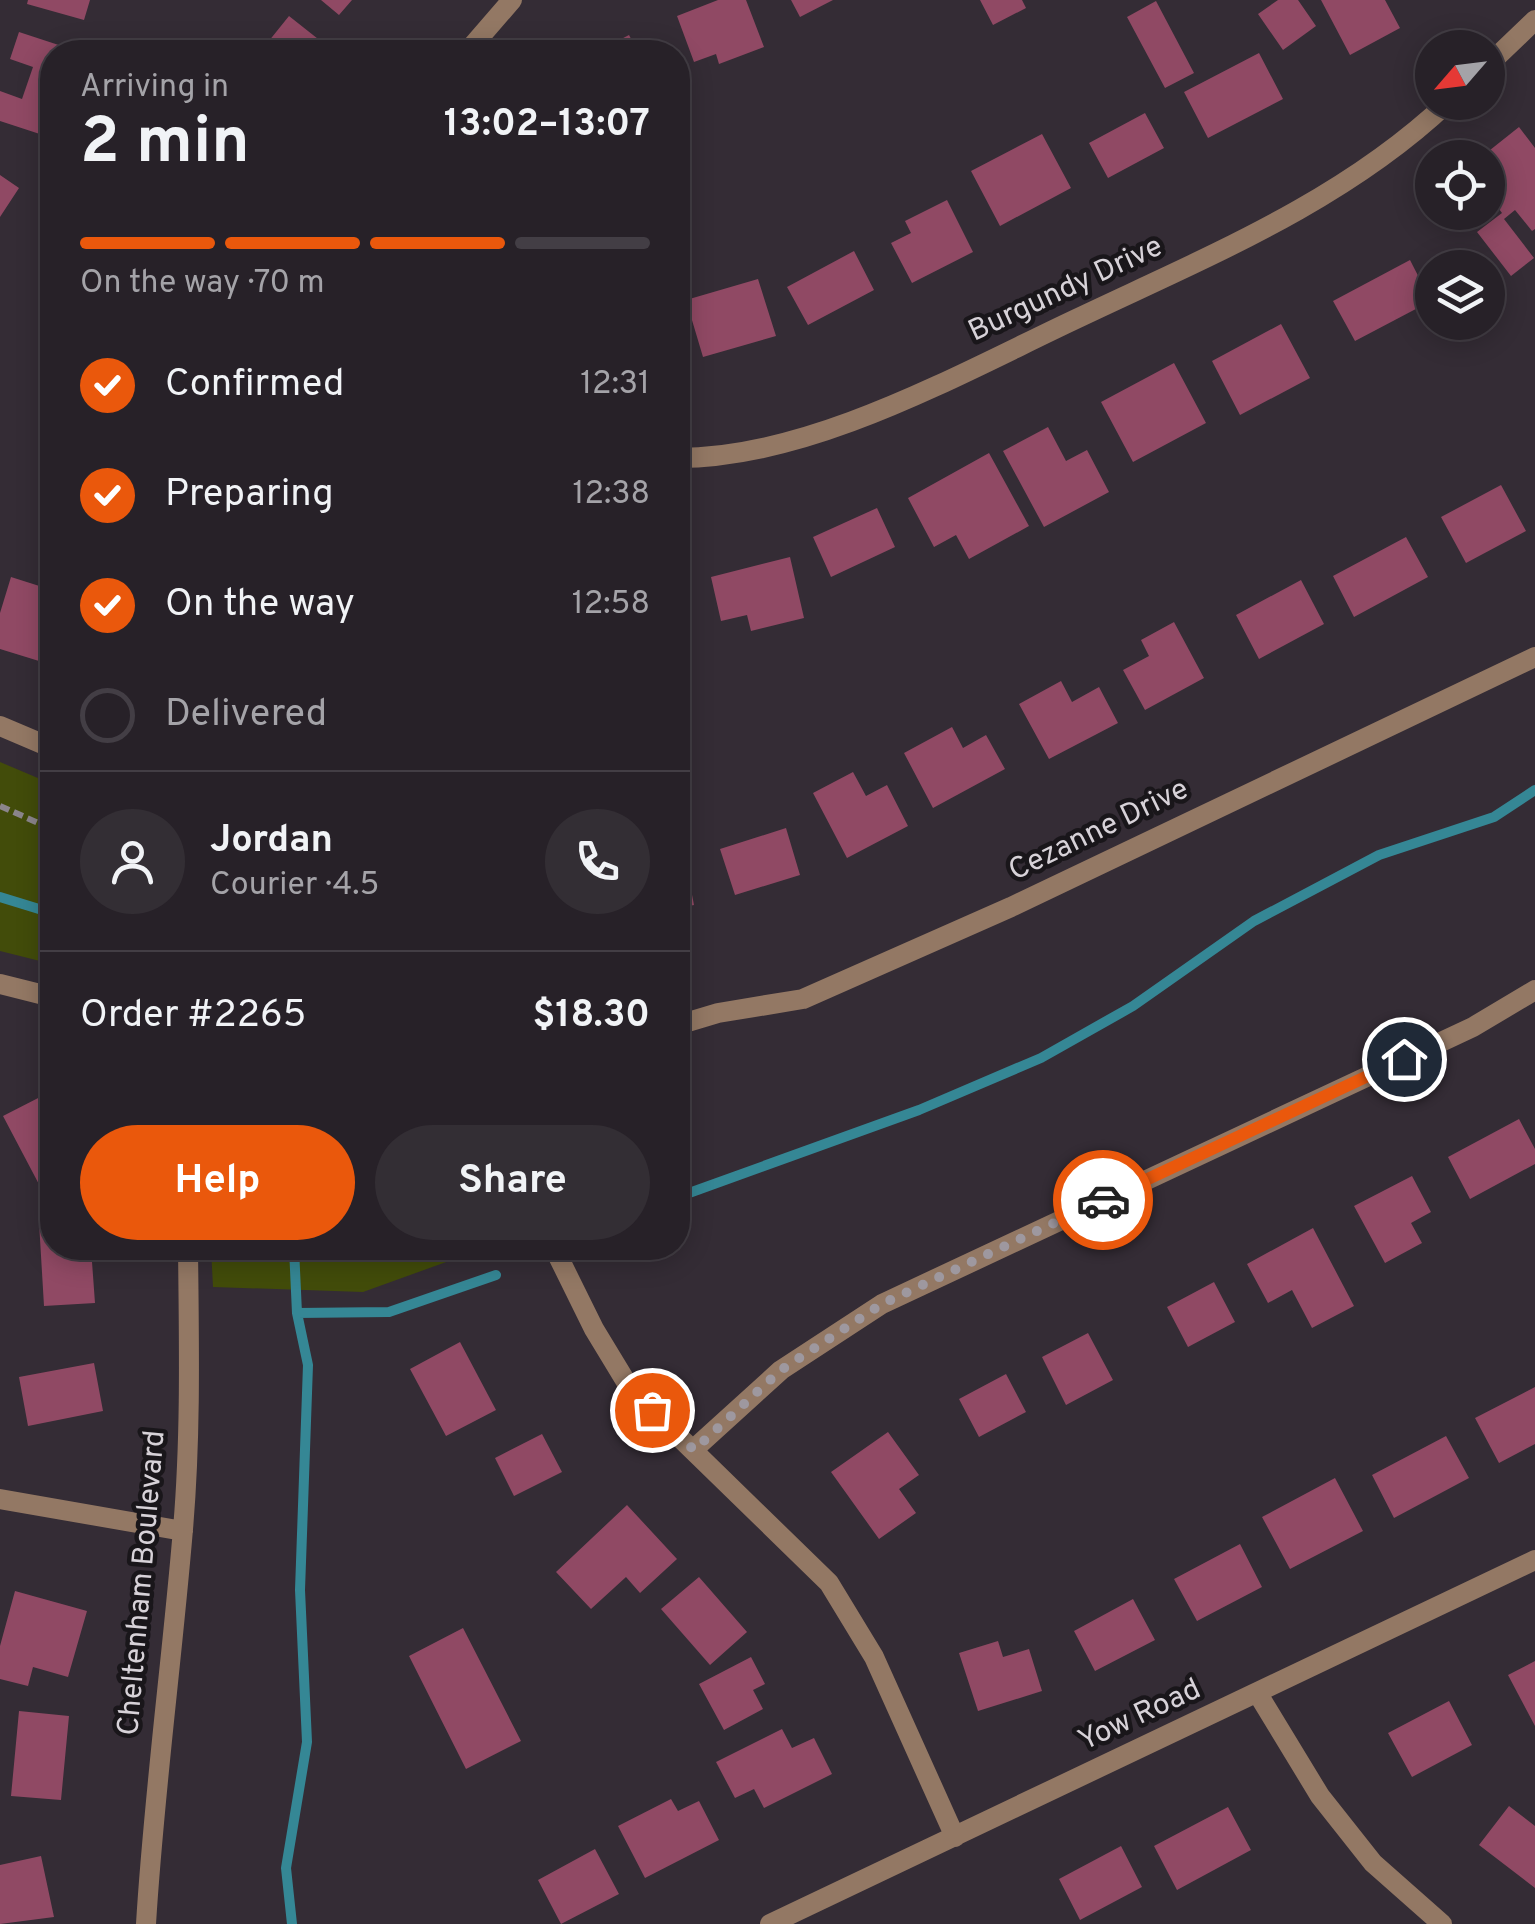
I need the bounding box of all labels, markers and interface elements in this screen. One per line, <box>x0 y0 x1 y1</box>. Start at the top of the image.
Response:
north arrow <box>1415 30 1505 120</box>
map controls <box>1415 30 1505 340</box>
text: Arriving in <box>80 68 229 108</box>
text: 13:02–13:07 <box>444 101 650 150</box>
text: 2 min <box>80 104 250 186</box>
button: locate <box>1415 140 1505 230</box>
street label: Burgundy Drive <box>963 229 1169 351</box>
button: layers <box>1415 250 1505 340</box>
text: On the way · 70 m <box>80 264 325 304</box>
icon: check <box>80 358 135 413</box>
text: Confirmed <box>165 361 344 410</box>
text: 12:31 <box>580 365 650 405</box>
icon: check <box>80 468 135 523</box>
text: Preparing <box>165 471 334 520</box>
text: 12:38 <box>572 475 650 515</box>
icon: check <box>80 578 135 633</box>
text: On the way <box>165 581 355 630</box>
text: 12:58 <box>572 585 650 625</box>
text: Delivered <box>165 691 327 740</box>
street label: Cezanne Drive <box>1003 771 1195 891</box>
button: person <box>80 809 185 914</box>
button: phone <box>545 809 650 914</box>
text: Jordan <box>210 817 333 866</box>
text: Courier · 4.5 <box>210 866 379 906</box>
text: Order #2265 <box>80 992 306 1041</box>
text: $18.30 <box>532 992 650 1041</box>
pin <box>1362 1017 1447 1102</box>
icon: home <box>1377 1032 1432 1087</box>
button: Help <box>80 1125 355 1240</box>
button: Share <box>375 1125 650 1240</box>
courier <box>1053 1150 1153 1250</box>
icon: car <box>1076 1173 1131 1228</box>
pin <box>610 1368 695 1453</box>
icon: bag <box>625 1383 680 1438</box>
street label: Cheltenham Boulevard <box>111 1429 175 1737</box>
street label: Yow Road <box>1073 1672 1207 1760</box>

